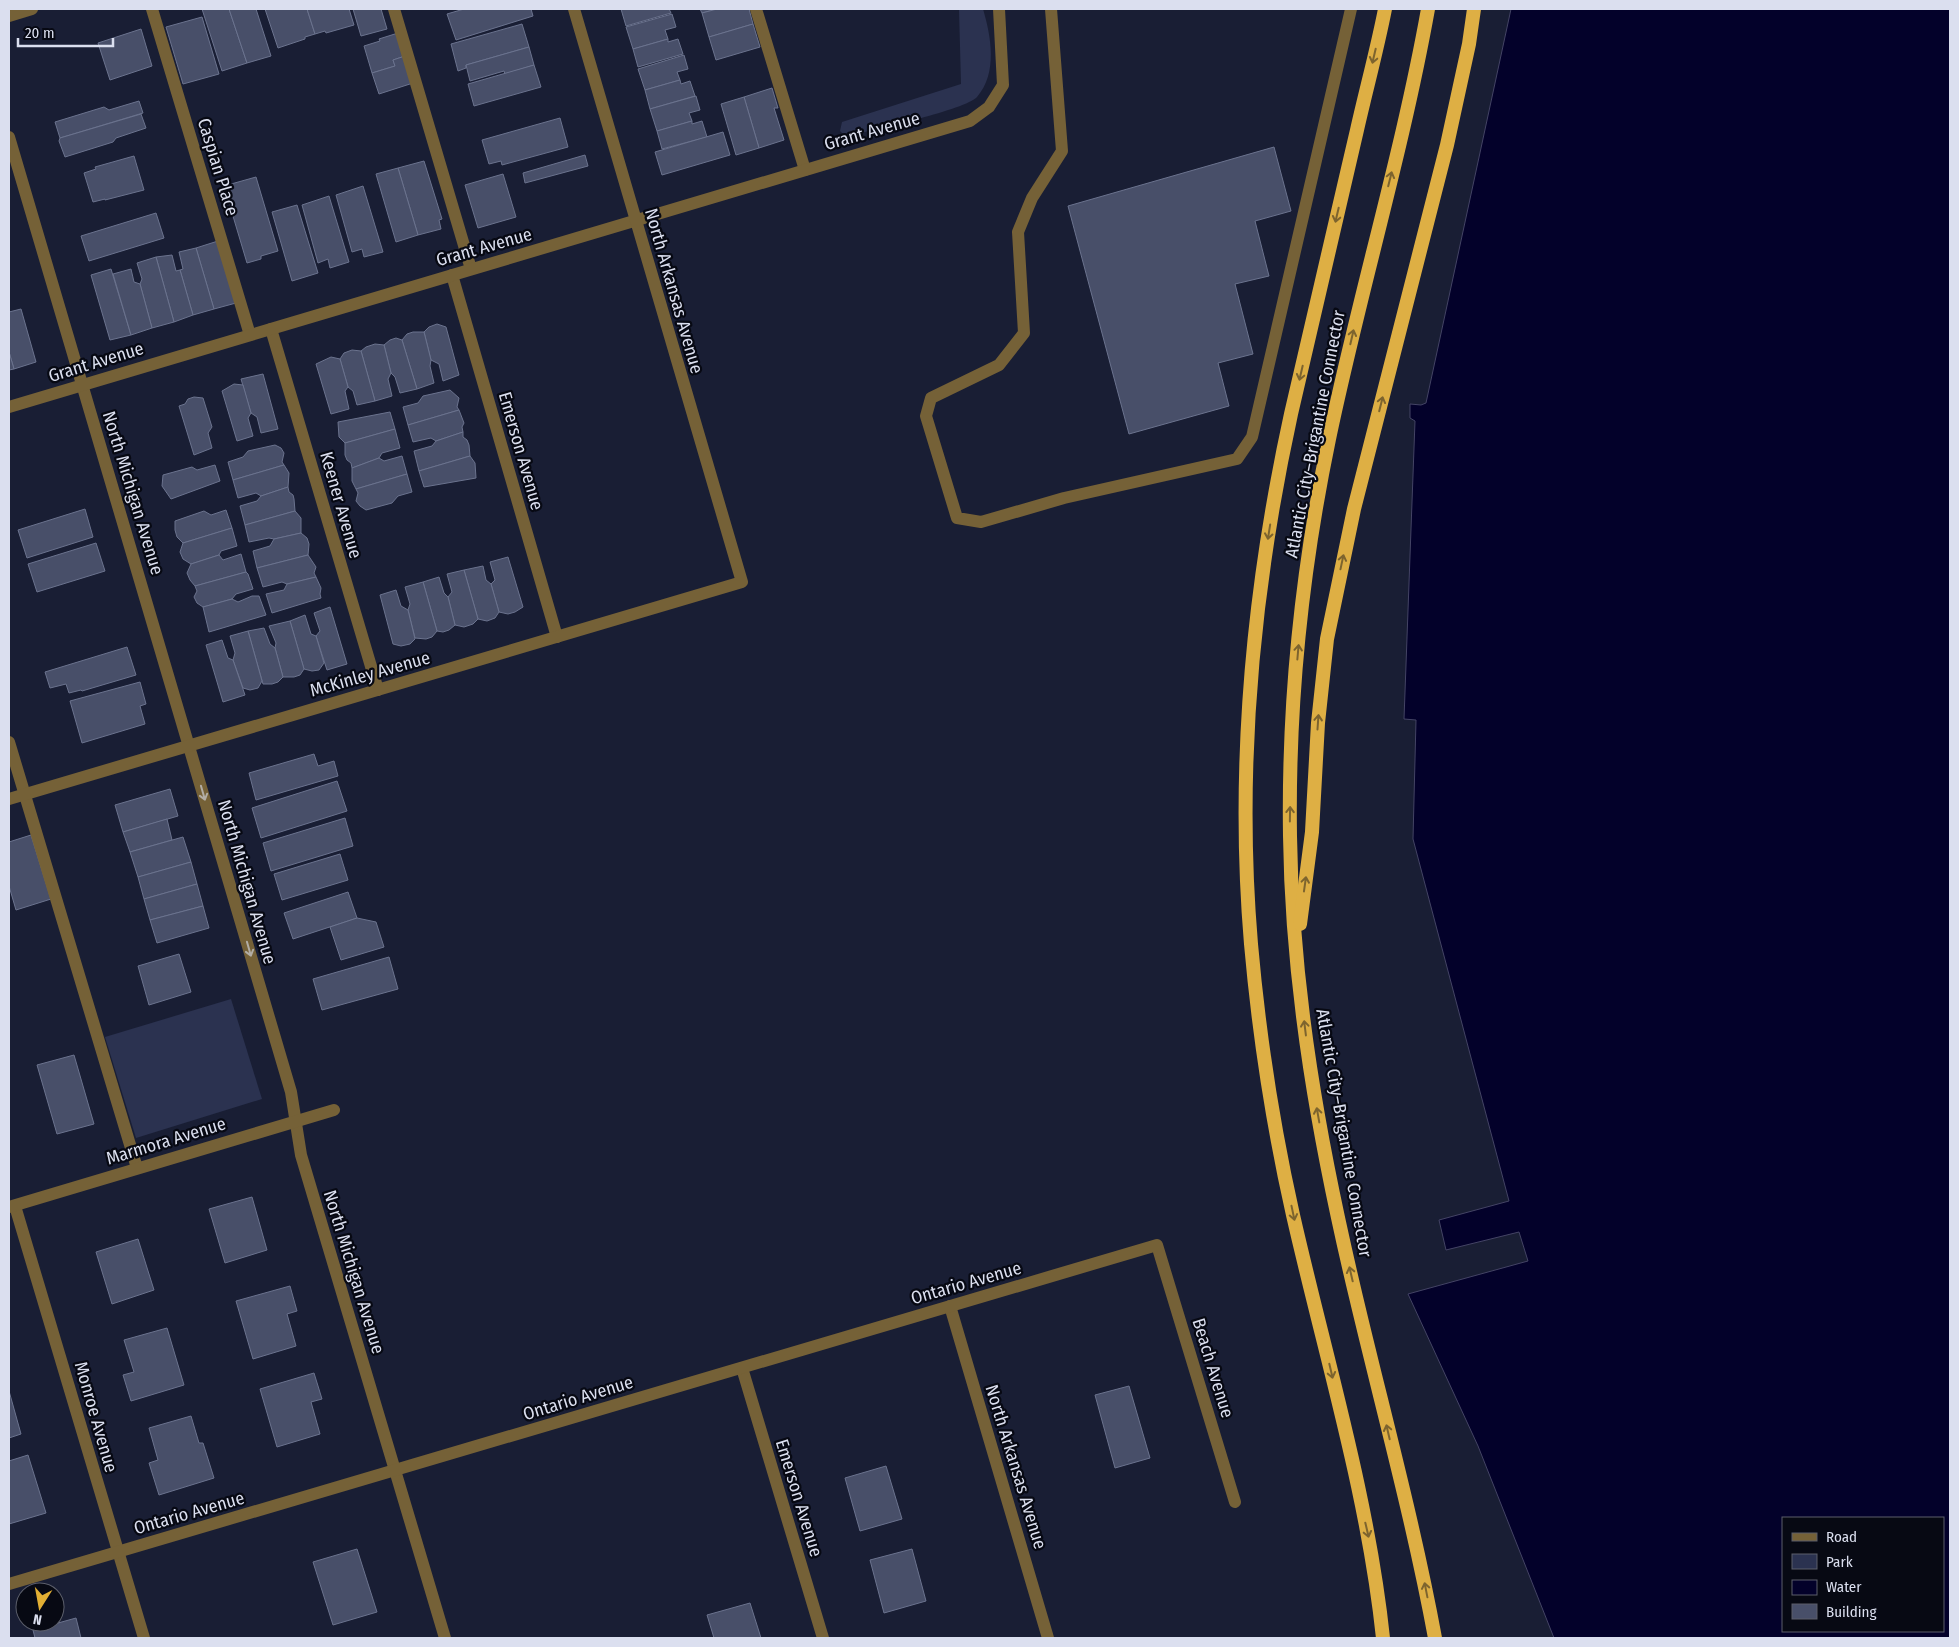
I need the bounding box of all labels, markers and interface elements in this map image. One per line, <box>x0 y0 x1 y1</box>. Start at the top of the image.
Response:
scale bar <box>18 15 112 47</box>
text: 20 m <box>25 24 55 42</box>
one-way arrow <box>1369 48 1378 64</box>
street label: Grant Avenue <box>822 107 922 155</box>
street label: Caspian Place <box>193 116 243 219</box>
one-way arrow <box>1386 171 1395 187</box>
street label: North Arkansas Avenue <box>640 206 708 376</box>
one-way arrow <box>1332 206 1341 222</box>
street label: Grant Avenue <box>434 223 534 271</box>
street label: Atlantic City–Brigantine Connector <box>1280 308 1350 560</box>
one-way arrow <box>1348 329 1357 345</box>
street label: Grant Avenue <box>46 337 146 387</box>
one-way arrow <box>1296 364 1305 380</box>
street label: Emerson Avenue <box>494 389 548 513</box>
one-way arrow <box>1377 397 1386 413</box>
street label: North Michigan Avenue <box>98 408 168 578</box>
street label: Keener Avenue <box>315 449 367 561</box>
one-way arrow <box>1263 524 1273 540</box>
one-way arrow <box>1338 554 1348 570</box>
one-way arrow <box>1293 644 1303 660</box>
street label: McKinley Avenue <box>307 646 433 702</box>
one-way arrow <box>1313 715 1322 731</box>
one-way arrow <box>199 784 208 800</box>
street label: North Michigan Avenue <box>213 797 281 967</box>
one-way arrow <box>1285 806 1295 822</box>
one-way arrow <box>1301 877 1311 893</box>
one-way arrow <box>244 940 254 956</box>
street label: Atlantic City–Brigantine Connector <box>1311 1007 1377 1260</box>
one-way arrow <box>1300 1020 1310 1036</box>
one-way arrow <box>1313 1108 1323 1124</box>
street label: Marmora Avenue <box>103 1112 229 1170</box>
street label: North Michigan Avenue <box>319 1187 389 1357</box>
one-way arrow <box>1289 1205 1298 1221</box>
street label: Ontario Avenue <box>908 1257 1024 1309</box>
one-way arrow <box>1346 1267 1355 1283</box>
street label: Beach Avenue <box>1187 1316 1239 1421</box>
street label: Monroe Avenue <box>70 1359 122 1475</box>
one-way arrow <box>1327 1363 1336 1379</box>
street label: Ontario Avenue <box>520 1371 636 1425</box>
street label: North Arkansas Avenue <box>981 1382 1052 1552</box>
one-way arrow <box>1383 1425 1392 1441</box>
street label: Emerson Avenue <box>771 1436 827 1560</box>
street label: Ontario Avenue <box>131 1487 247 1539</box>
legend <box>1782 1517 1944 1632</box>
one-way arrow <box>1363 1521 1372 1537</box>
text: Road <box>1826 1528 1857 1546</box>
text: Park <box>1826 1553 1853 1571</box>
text: Water <box>1826 1578 1862 1596</box>
north arrow <box>15 1582 65 1632</box>
one-way arrow <box>1420 1583 1430 1599</box>
text: Building <box>1826 1603 1877 1621</box>
text: N <box>32 1610 43 1628</box>

